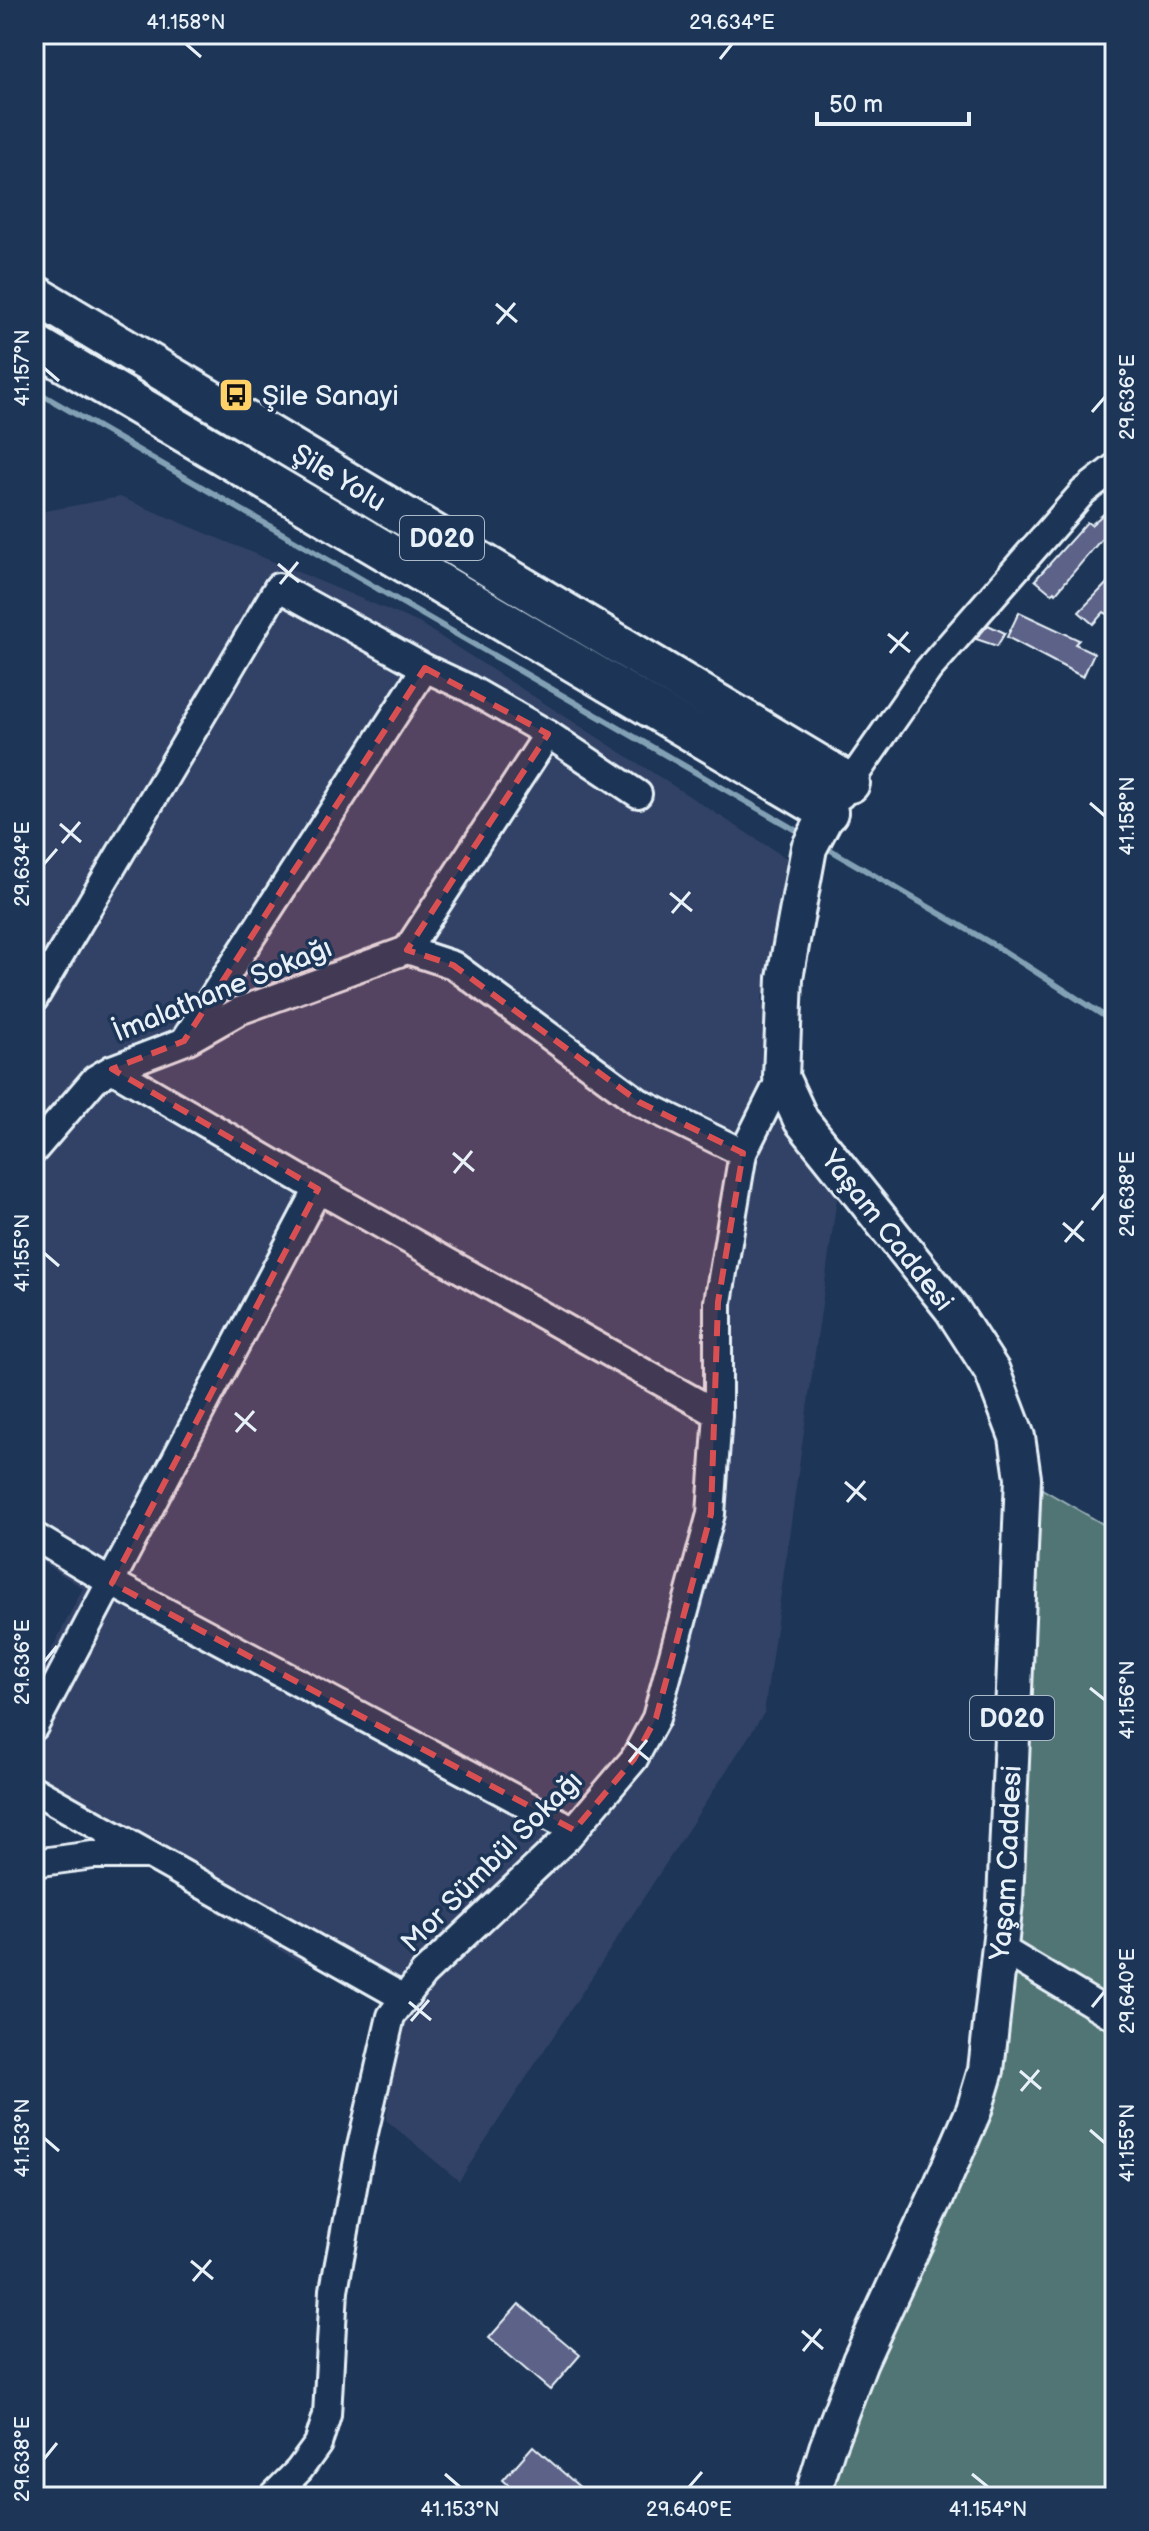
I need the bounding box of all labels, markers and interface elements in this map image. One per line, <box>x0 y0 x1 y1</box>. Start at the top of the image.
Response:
text: 41.158°N <box>147 11 225 35</box>
text: 29.634°E <box>689 11 775 35</box>
scale bar <box>817 76 969 126</box>
text: 50 m <box>829 90 883 119</box>
text: 41.157°N <box>11 329 35 407</box>
text: 29.636°E <box>1116 354 1140 440</box>
bus stop icon: Şile Sanayi <box>217 376 255 414</box>
place label: Şile Sanayi <box>262 380 399 413</box>
street label: Şile Yolu <box>286 437 392 519</box>
road number: D020 <box>400 516 484 560</box>
text: 41.158°N <box>1116 777 1140 855</box>
text: 29.634°E <box>11 821 35 907</box>
street label: İmalathane Sokağı <box>108 931 337 1049</box>
street label: Yaşam Caddesi <box>813 1143 960 1318</box>
text: 29.638°E <box>1116 1151 1140 1237</box>
text: 41.155°N <box>11 1214 35 1292</box>
text: 29.636°E <box>11 1619 35 1705</box>
text: 41.156°N <box>1116 1660 1140 1740</box>
road number: D020 <box>970 1696 1054 1740</box>
street label: Mor Sümbül Sokağı <box>395 1765 589 1959</box>
street label: Yaşam Caddesi <box>983 1765 1029 1963</box>
text: 29.640°E <box>1116 1948 1140 2034</box>
text: 41.153°N <box>11 2098 35 2178</box>
text: 41.155°N <box>1116 2104 1140 2182</box>
text: 29.638°E <box>11 2416 35 2502</box>
text: 41.153°N <box>420 2498 500 2522</box>
text: 29.640°E <box>646 2498 732 2522</box>
text: 41.154°N <box>949 2498 1027 2522</box>

